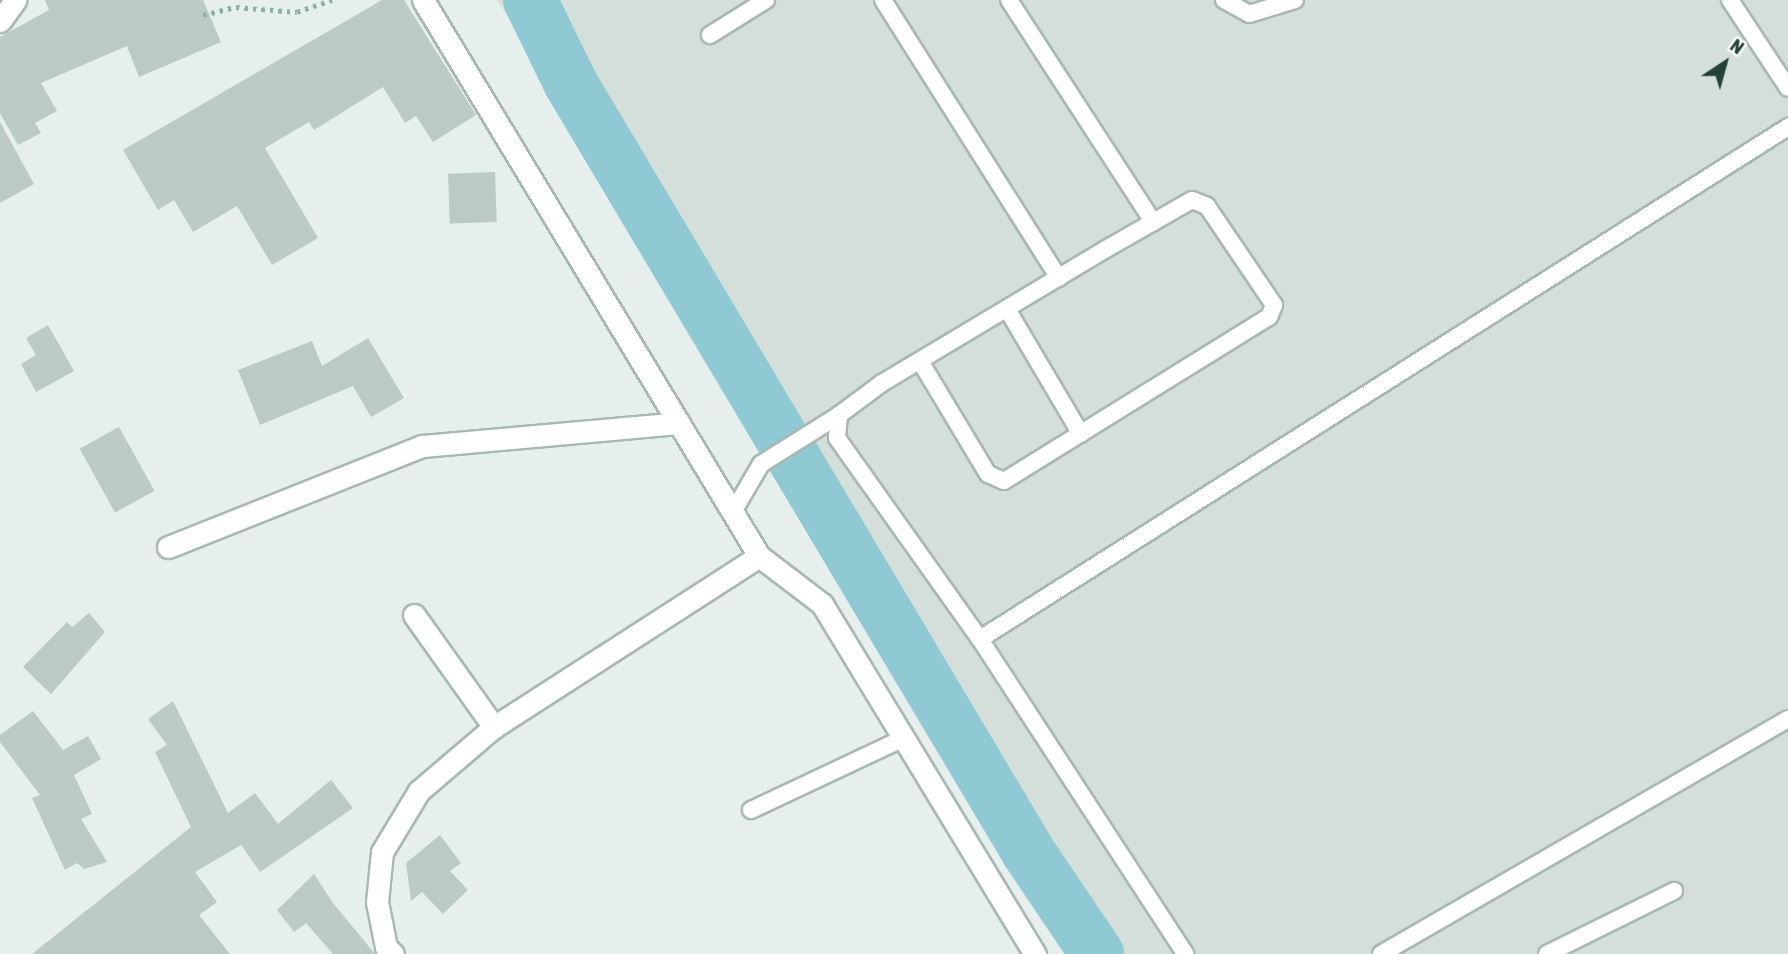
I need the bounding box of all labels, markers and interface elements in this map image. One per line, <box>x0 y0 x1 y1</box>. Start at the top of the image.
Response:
north arrow <box>1690 28 1760 98</box>
text: N <box>1726 34 1748 58</box>

